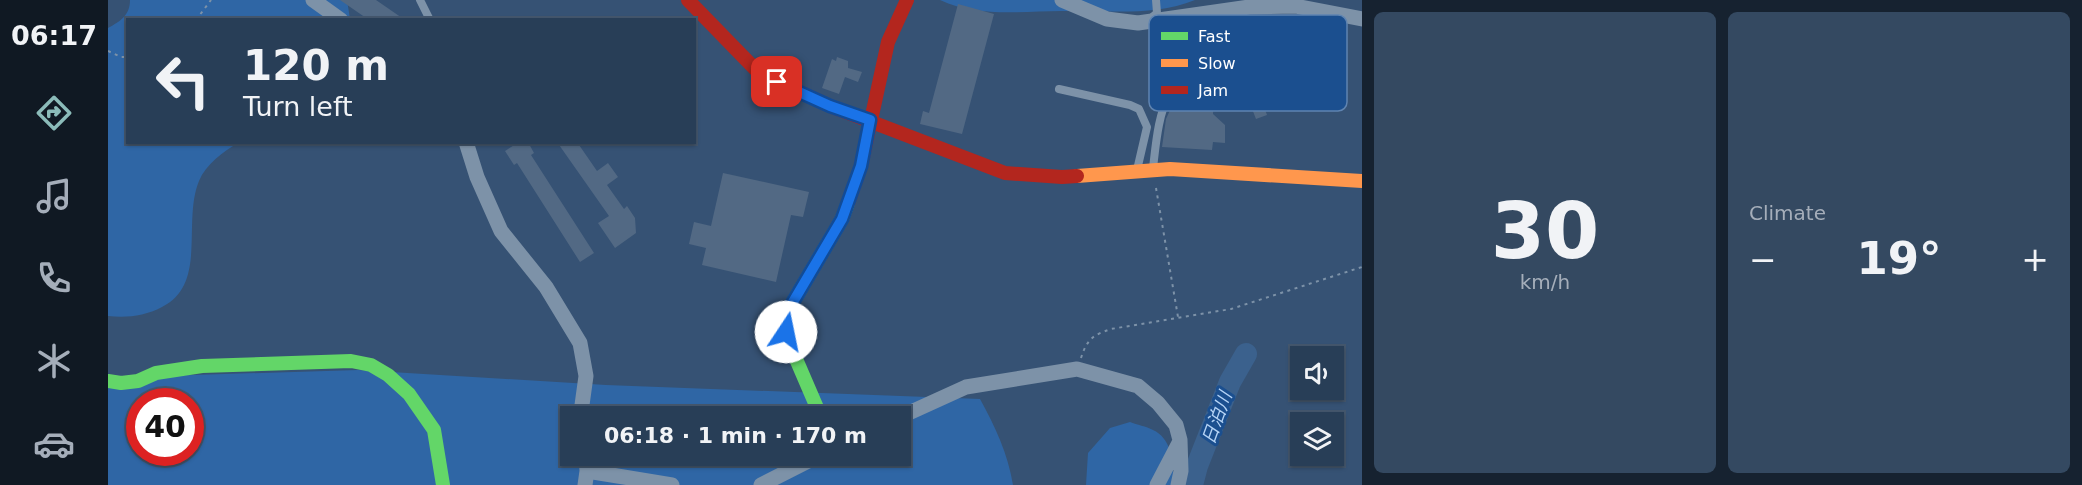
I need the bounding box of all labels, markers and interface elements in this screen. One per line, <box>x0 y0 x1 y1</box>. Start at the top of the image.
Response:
legend <box>1149 15 1347 111</box>
text: 06:17 <box>11 20 97 51</box>
text: Fast <box>1198 27 1230 46</box>
text: 120 m <box>243 41 389 90</box>
icon: left <box>144 42 222 120</box>
text: Slow <box>1198 54 1235 73</box>
pin <box>751 56 802 107</box>
icon: arrive <box>760 65 793 98</box>
text: Jam <box>1197 81 1228 100</box>
text: Turn left <box>243 91 353 122</box>
icon: directions <box>33 92 75 134</box>
icon: music <box>33 175 75 217</box>
text: 30 <box>1491 186 1599 276</box>
text: Climate <box>1749 201 1826 225</box>
text: 19° <box>1856 232 1942 285</box>
text: − <box>1749 240 1777 279</box>
text: + <box>2021 240 2049 279</box>
icon: phone <box>33 257 75 299</box>
text: km/h <box>1520 270 1570 294</box>
position arrow <box>754 300 818 364</box>
icon: climate <box>33 340 75 382</box>
map controls <box>1290 346 1344 466</box>
button: sound <box>1290 346 1344 400</box>
water label: 日泊川 <box>1197 387 1236 447</box>
speed limit sign: 40 <box>126 388 204 466</box>
button: layers <box>1290 412 1344 466</box>
icon: car <box>33 423 75 465</box>
text: 06:18 · 1 min · 170 m <box>604 423 867 448</box>

